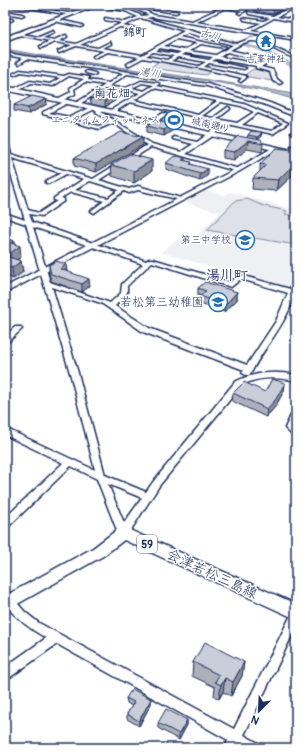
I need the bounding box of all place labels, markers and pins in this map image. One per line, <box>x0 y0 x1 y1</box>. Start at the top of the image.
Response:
temple icon: 古峯神社 <box>255 30 277 52</box>
place label: 古峯神社 <box>246 53 286 65</box>
sports icon: エニタイムフィットネス <box>163 109 185 131</box>
place label: エニタイムフィットネス <box>51 114 160 126</box>
school or university icon: 第三中学校 <box>234 229 256 251</box>
place label: 第三中学校 <box>181 234 231 246</box>
school or university icon: 若松第三幼稚園 <box>207 291 229 313</box>
place label: 若松第三幼稚園 <box>120 295 204 310</box>

